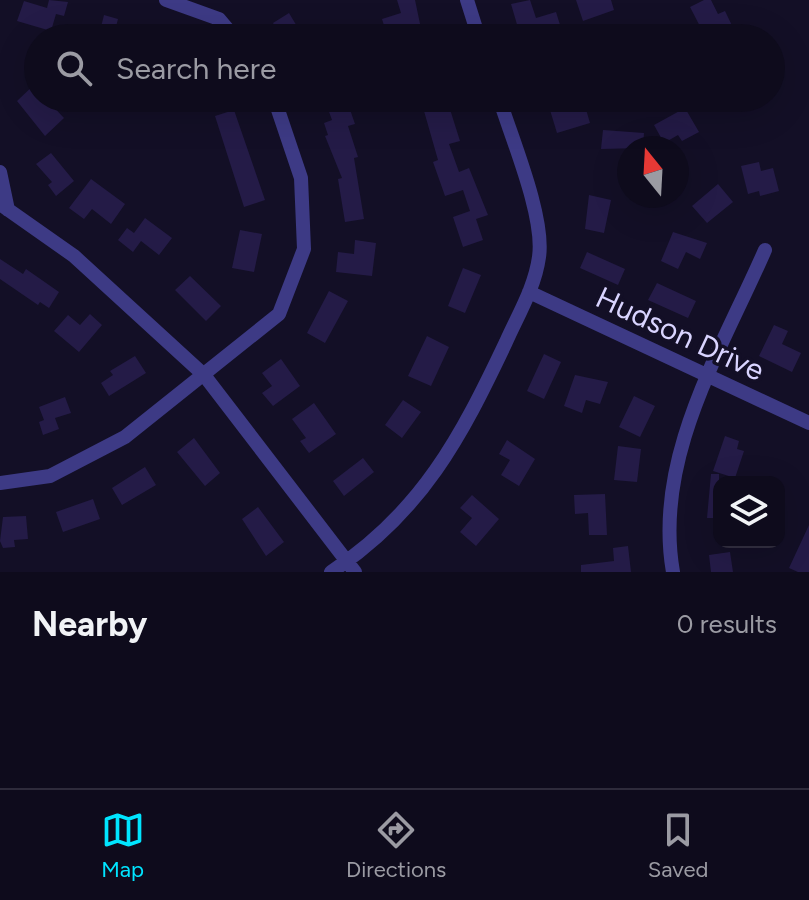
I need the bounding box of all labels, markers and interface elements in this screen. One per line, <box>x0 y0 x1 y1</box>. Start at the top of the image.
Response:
search box <box>24 24 785 112</box>
icon: search <box>52 46 96 90</box>
text: Search here <box>116 50 276 87</box>
north arrow <box>617 136 689 208</box>
street label: Hudson Drive <box>590 278 770 389</box>
map controls <box>713 476 785 548</box>
button: layers <box>713 476 785 548</box>
text: Nearby <box>32 604 147 645</box>
text: 0 results <box>677 608 777 640</box>
tab: Map <box>101 808 145 883</box>
tab: Directions <box>346 808 446 883</box>
tab: Saved <box>648 808 708 883</box>

